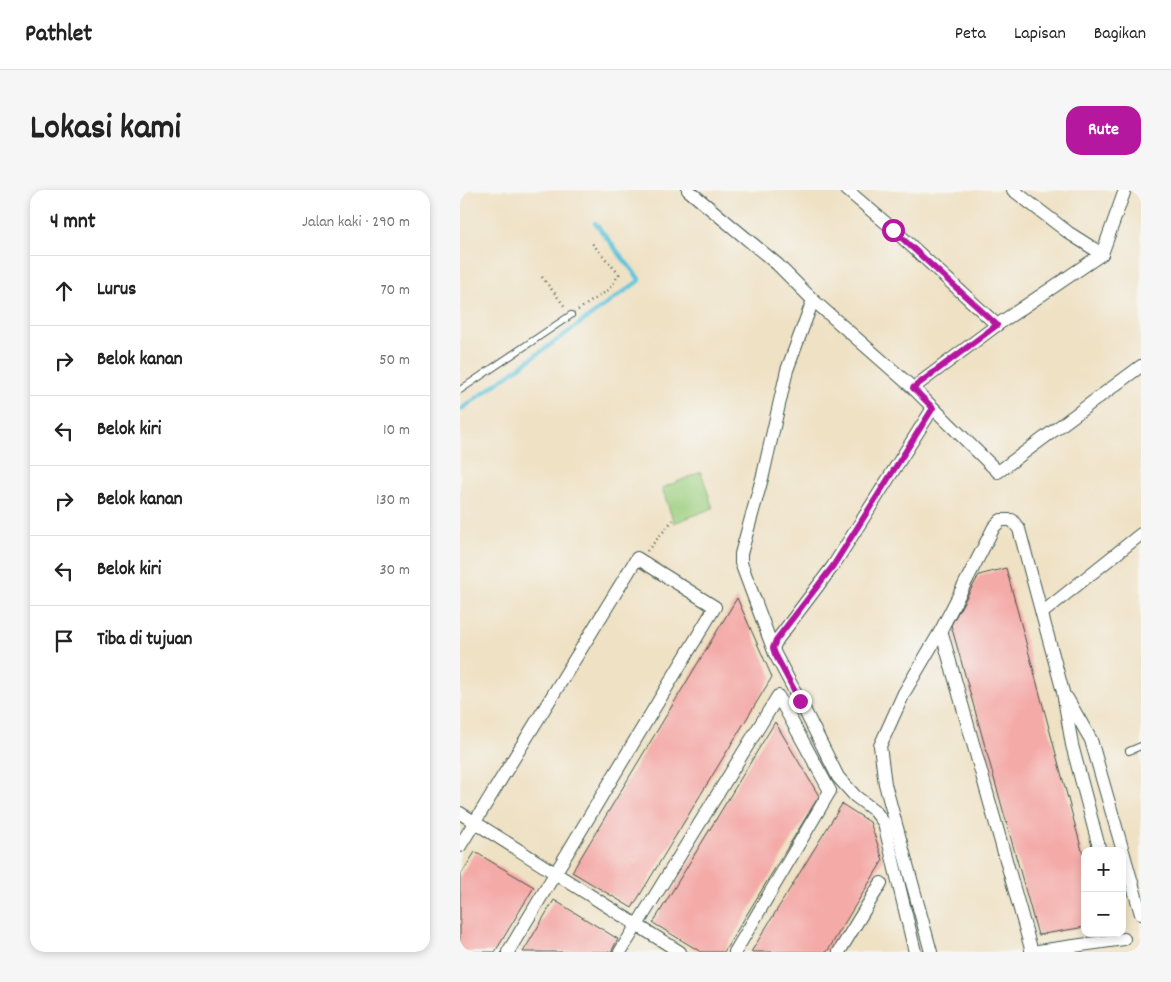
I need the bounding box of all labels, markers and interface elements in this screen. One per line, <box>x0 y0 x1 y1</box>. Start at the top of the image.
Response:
text: Pathlet <box>25 18 92 52</box>
text: Peta <box>955 22 986 47</box>
text: Lapisan <box>1014 22 1066 47</box>
text: Bagikan <box>1094 22 1146 47</box>
text: Lokasi kami <box>30 105 181 155</box>
button: Rute <box>1066 106 1141 155</box>
text: 4 mnt <box>50 208 95 238</box>
text: Jalan kaki · 290 m <box>302 211 410 234</box>
route start <box>882 219 905 242</box>
icon: ahead <box>50 277 78 305</box>
text: Lurus <box>97 277 136 304</box>
text: 70 m <box>380 279 410 302</box>
icon: right <box>50 347 78 375</box>
text: Belok kanan <box>97 347 183 374</box>
text: 50 m <box>379 349 410 372</box>
icon: left <box>50 417 78 445</box>
text: Belok kiri <box>97 417 161 444</box>
text: 10 m <box>383 419 410 442</box>
icon: right <box>50 487 78 515</box>
text: Belok kanan <box>97 487 183 514</box>
text: 130 m <box>376 489 410 512</box>
icon: left <box>50 557 78 585</box>
text: Belok kiri <box>97 557 161 584</box>
text: 30 m <box>380 559 410 582</box>
icon: arrive <box>50 627 78 655</box>
text: Tiba di tujuan <box>97 627 192 654</box>
route end <box>789 690 812 713</box>
map controls <box>1081 847 1126 937</box>
button: + <box>1081 847 1126 892</box>
button: − <box>1081 892 1126 937</box>

